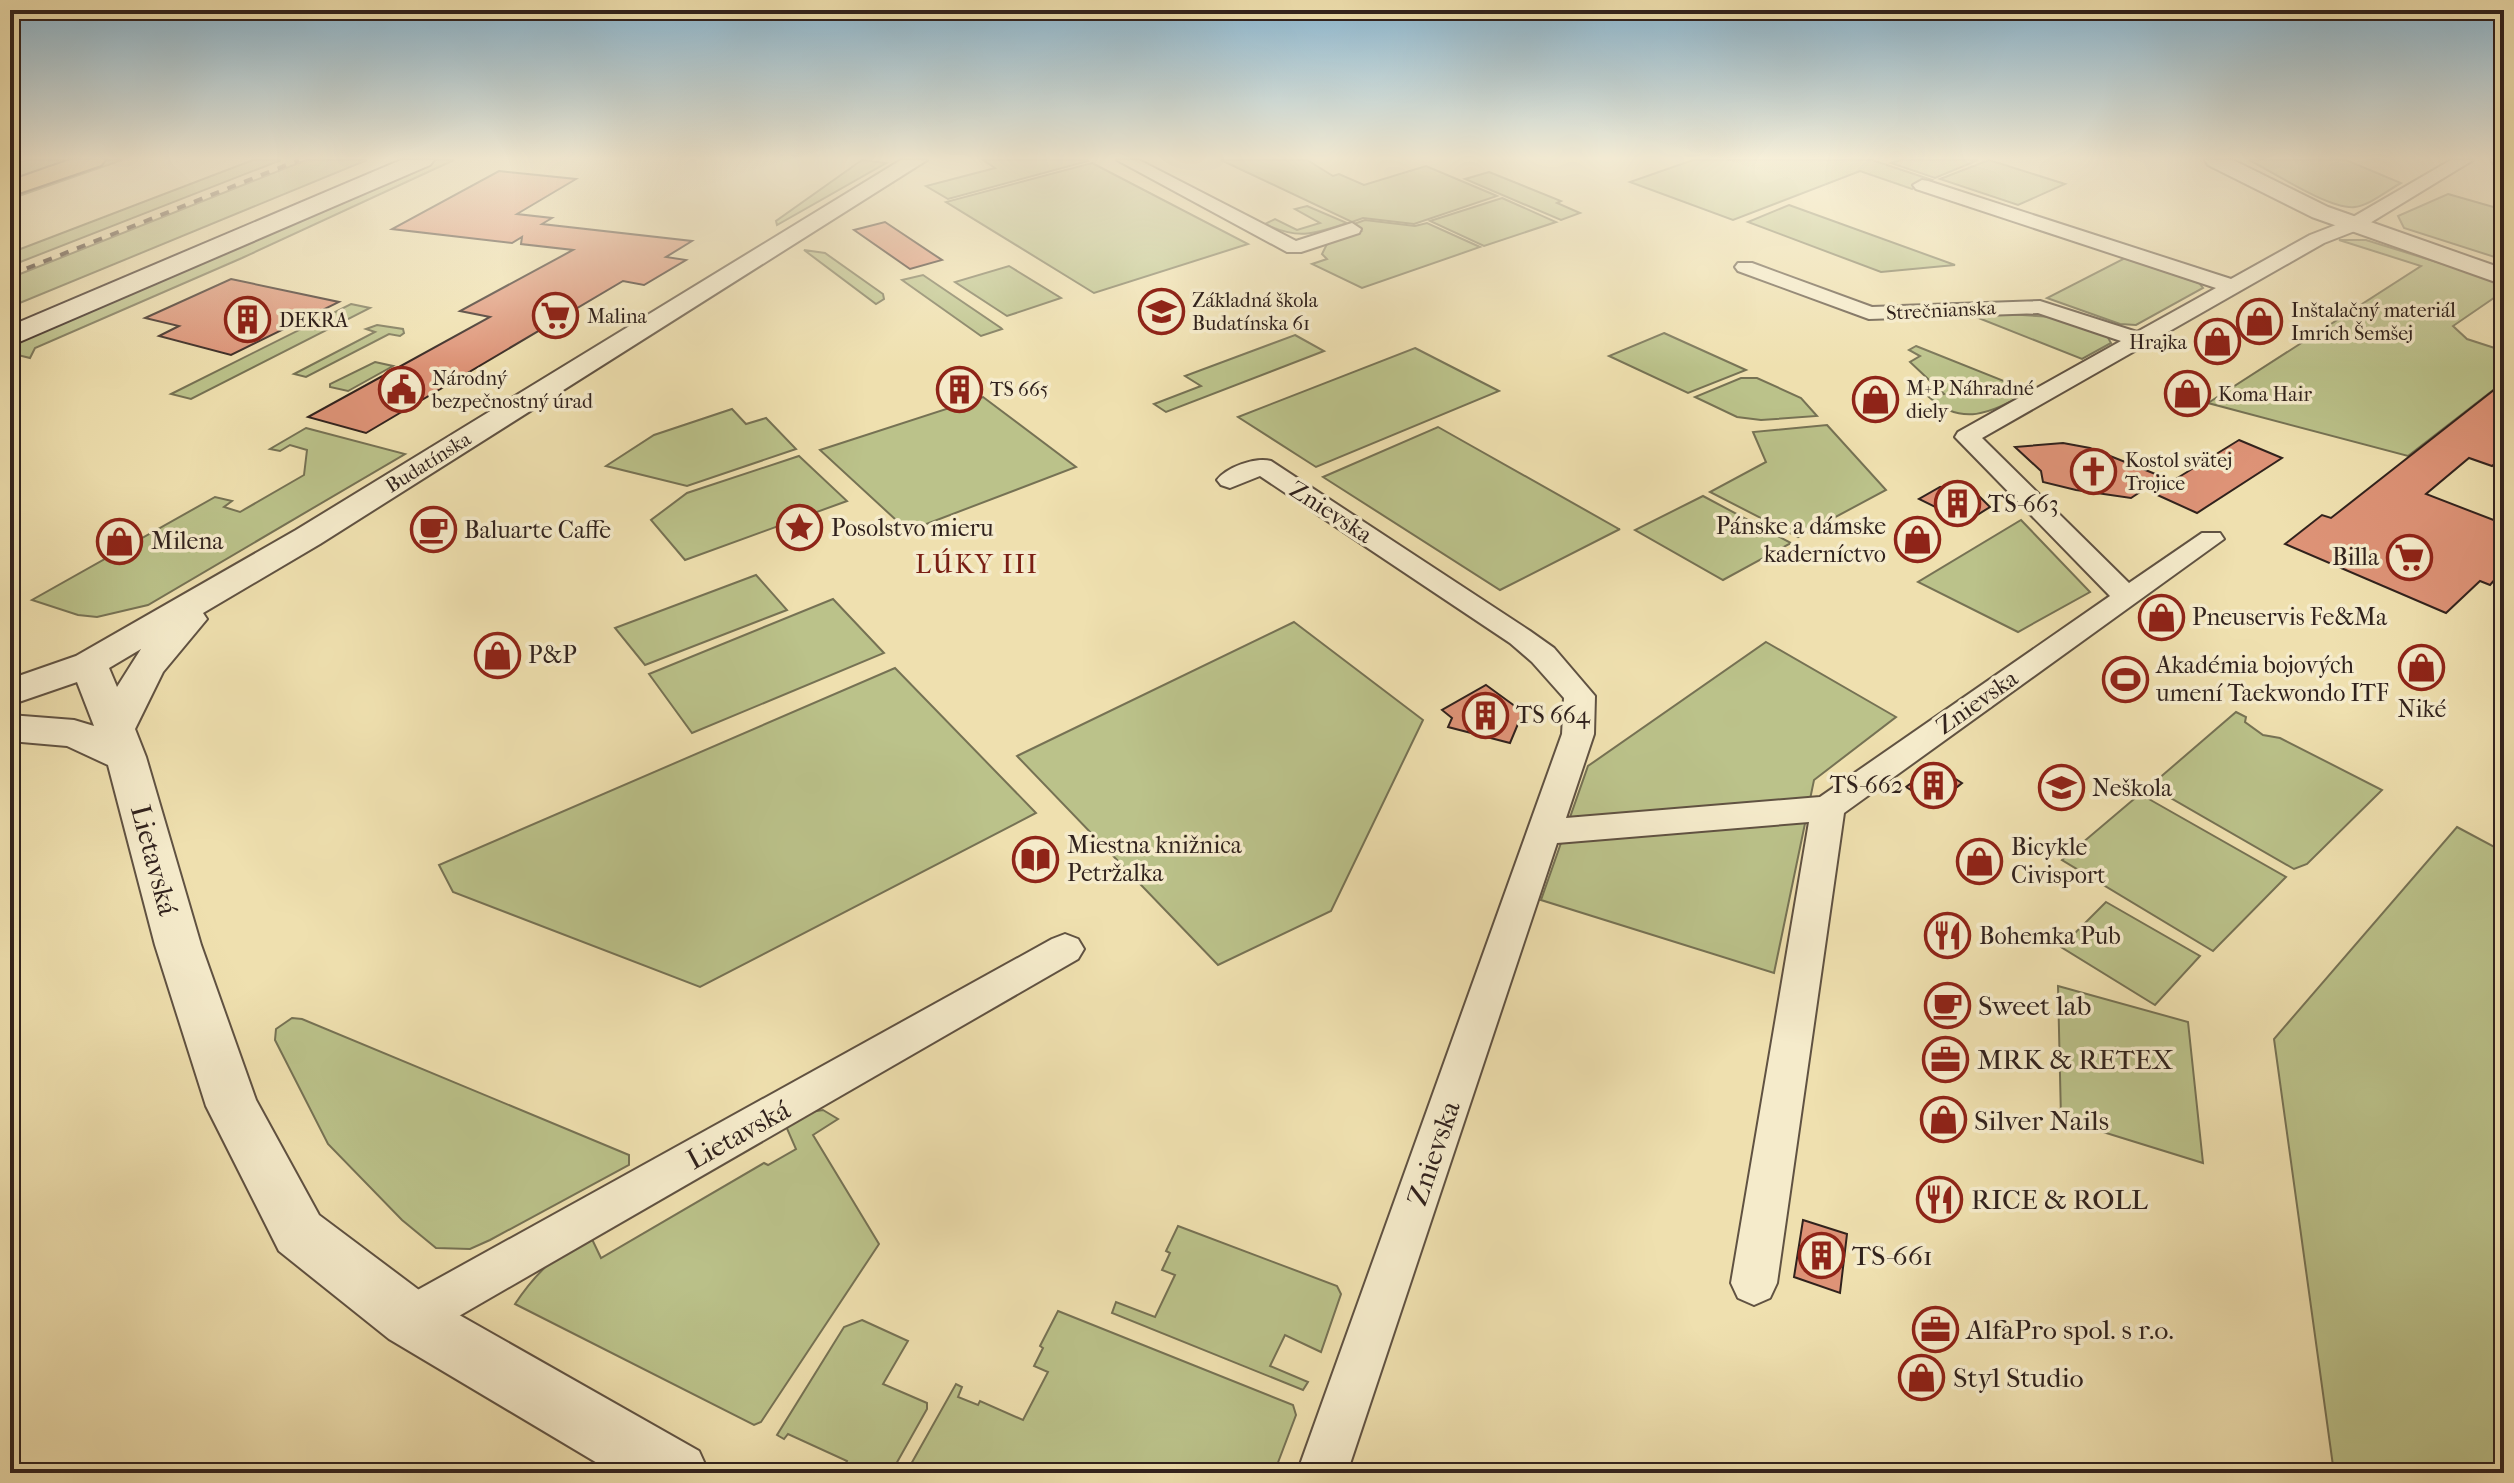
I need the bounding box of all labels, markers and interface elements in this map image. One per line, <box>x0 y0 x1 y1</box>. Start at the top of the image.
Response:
school or university icon: Základná škola Budatínska 61 <box>1137 287 1185 335</box>
place label: Základná škola Budatínska 61 <box>1192 289 1319 335</box>
supermarket icon: Malina <box>532 292 580 340</box>
building icon: DEKRA <box>224 296 272 344</box>
street label: Strečnianska <box>1886 296 1997 325</box>
shop icon: Inštalačný materiál Imrich Šemšej <box>2236 298 2284 346</box>
place label: Inštalačný materiál Imrich Šemšej <box>2291 299 2456 345</box>
place label: Malina <box>587 305 648 328</box>
place label: DEKRA <box>279 309 349 332</box>
shop icon: Hrajka <box>2194 318 2242 366</box>
place label: Hrajka <box>2129 331 2188 354</box>
building icon: TS 665 <box>935 365 983 413</box>
public building icon: Národný bezpečnostný úrad <box>377 366 425 414</box>
place label: Národný bezpečnostný úrad <box>431 367 594 413</box>
shop icon: Koma Hair <box>2163 370 2211 418</box>
shop icon: M+P Náhradné diely <box>1851 375 1899 423</box>
place label: M+P Náhradné diely <box>1906 377 2034 423</box>
place label: TS 665 <box>990 378 1048 401</box>
place label: Koma Hair <box>2218 383 2312 406</box>
street label: Budatínska <box>381 427 476 498</box>
church icon: Kostol svätej Trojice <box>2070 448 2118 496</box>
place label: Kostol svätej Trojice <box>2125 449 2232 495</box>
street label: Znievska <box>1284 475 1378 550</box>
building icon: TS-663 <box>1933 480 1981 528</box>
place label: TS-663 <box>1988 490 2059 518</box>
place icon: Posolstvo mieru <box>776 504 824 552</box>
cafe icon: Baluarte Caffe <box>409 506 457 554</box>
place label: Pánske a dámske kaderníctvo <box>1716 512 1886 568</box>
place label: Posolstvo mieru <box>831 514 994 542</box>
place label: Baluarte Caffe <box>464 516 611 544</box>
shop icon: Pánske a dámske kaderníctvo <box>1893 516 1941 564</box>
shop icon: Milena <box>96 517 144 565</box>
place label: Milena <box>151 527 224 555</box>
supermarket icon: Billa <box>2386 533 2434 581</box>
place label: Billa <box>2332 543 2380 571</box>
district label: LÚKY III <box>915 548 1039 580</box>
shop icon: Pneuservis Fe&Ma <box>2137 593 2185 641</box>
place label: Pneuservis Fe&Ma <box>2192 603 2388 631</box>
shop icon: P&P <box>473 631 521 679</box>
place label: P&P <box>528 641 577 669</box>
shop icon: Niké <box>2398 643 2446 691</box>
place label: Akadémia bojových umení Taekwondo ITF <box>2155 651 2389 707</box>
sports icon: Akadémia bojových umení Taekwondo ITF <box>2101 655 2149 703</box>
street label: Znievska <box>1931 663 2024 740</box>
building icon: TS 664 <box>1461 691 1509 739</box>
place label: Niké <box>2398 695 2447 723</box>
place label: TS 664 <box>1516 701 1591 729</box>
building icon: TS-662 <box>1910 761 1958 809</box>
school or university icon: Neškola <box>2037 764 2085 812</box>
place label: TS-662 <box>1830 771 1903 799</box>
place label: Neškola <box>2092 774 2173 802</box>
street label: Lietavská <box>124 801 185 920</box>
place label: Miestna knižnica Petržalka <box>1067 831 1243 887</box>
place label: Bicykle Civisport <box>2011 833 2106 889</box>
library icon: Miestna knižnica Petržalka <box>1012 835 1060 883</box>
shop icon: Bicykle Civisport <box>1956 837 2004 885</box>
restaurant icon: Bohemka Pub <box>1924 912 1972 960</box>
place label: Bohemka Pub <box>1979 922 2121 950</box>
cafe icon: Sweet lab <box>1923 981 1971 1029</box>
place label: Sweet lab <box>1978 989 2091 1022</box>
office icon: MRK & RETEX <box>1922 1035 1970 1083</box>
place label: MRK & RETEX <box>1977 1043 2174 1076</box>
street label: Lietavská <box>681 1092 797 1176</box>
street label: Znievska <box>1400 1095 1467 1210</box>
shop icon: Silver Nails <box>1919 1096 1967 1144</box>
place label: Silver Nails <box>1974 1104 2109 1137</box>
restaurant icon: RICE & ROLL <box>1916 1175 1964 1223</box>
place label: RICE & ROLL <box>1971 1183 2148 1216</box>
building icon: TS-661 <box>1797 1231 1845 1279</box>
place label: TS-661 <box>1852 1239 1933 1272</box>
office icon: AlfaPro spol. s r.o. <box>1911 1305 1959 1353</box>
place label: AlfaPro spol. s r.o. <box>1965 1313 2174 1346</box>
shop icon: Styl Studio <box>1898 1353 1946 1401</box>
place label: Styl Studio <box>1953 1361 2084 1394</box>

